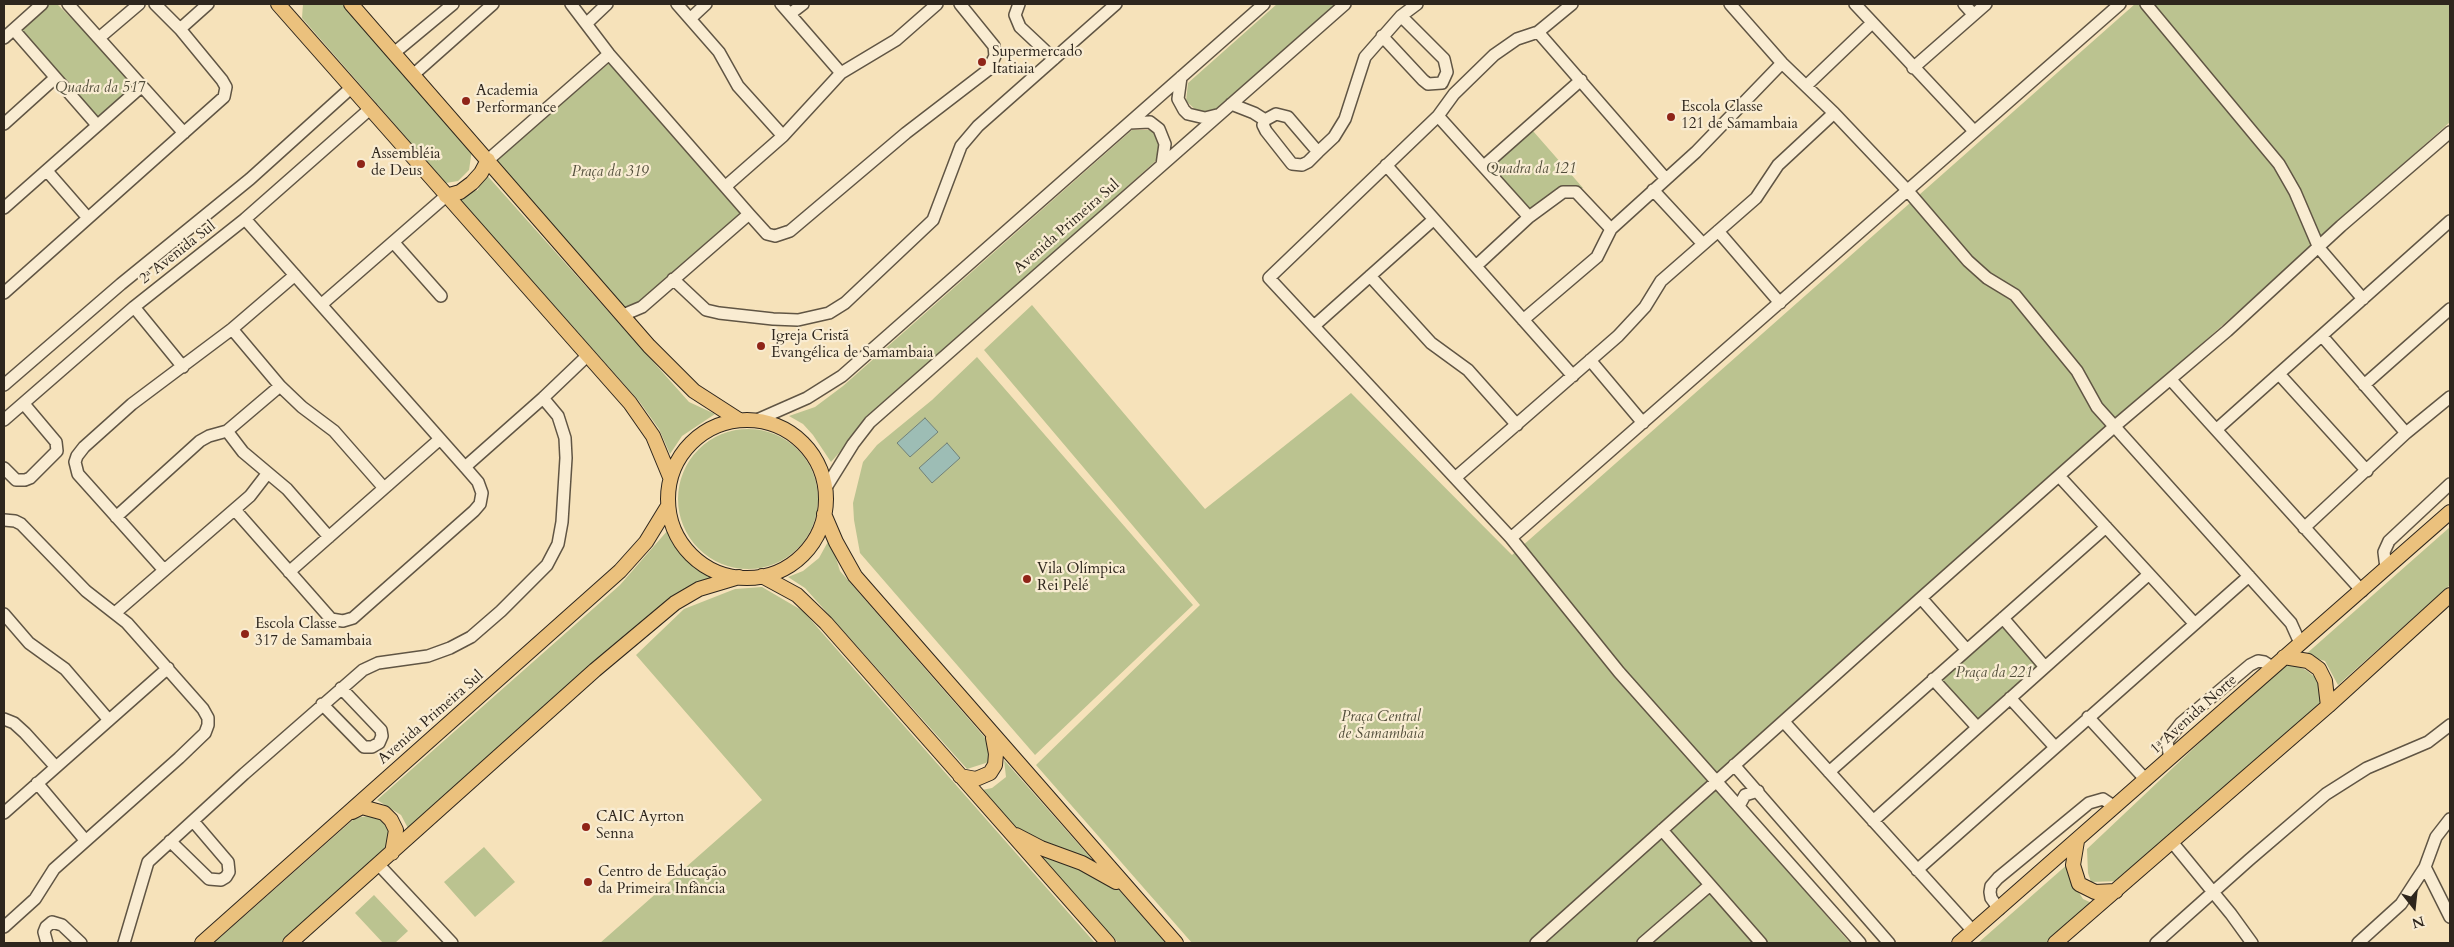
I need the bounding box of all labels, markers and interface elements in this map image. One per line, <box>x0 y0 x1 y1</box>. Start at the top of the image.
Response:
place label: Supermercado Itatiaia <box>992 44 1082 79</box>
marker: Supermercado Itatiaia <box>976 56 988 68</box>
park label: Quadra da 517 <box>55 80 145 98</box>
place label: Academia Performance <box>476 83 557 118</box>
marker: Academia Performance <box>460 95 472 107</box>
place label: Escola Classe 121 de Samambaia <box>1681 99 1798 134</box>
marker: Escola Classe 121 de Samambaia <box>1665 111 1677 123</box>
place label: Assembléia de Deus <box>371 146 441 181</box>
marker: Assembléia de Deus <box>355 158 367 170</box>
park label: Quadra da 121 <box>1486 161 1576 179</box>
park label: Praça da 319 <box>571 164 649 182</box>
street label: Avenida Primeira Sul <box>1010 176 1124 278</box>
street label: 2ᵃ Avenida Sul <box>136 218 220 288</box>
place label: Igreja Cristã Evangélica de Samambaia <box>771 328 933 363</box>
marker: Igreja Cristã Evangélica de Samambaia <box>755 340 767 352</box>
place label: Vila Olímpica Rei Pelé <box>1037 561 1126 596</box>
marker: Vila Olímpica Rei Pelé <box>1021 573 1033 585</box>
place label: Escola Classe 317 de Samambaia <box>255 616 372 651</box>
marker: Escola Classe 317 de Samambaia <box>239 628 251 640</box>
park label: Praça da 221 <box>1955 665 2033 683</box>
street label: Avenida Primeira Sul <box>374 667 488 769</box>
street label: 1ᵃ Avenida Norte <box>2147 671 2241 759</box>
park label: Praça Central de Samambaia <box>1338 709 1424 744</box>
place label: CAIC Ayrton Senna <box>596 809 684 844</box>
marker: CAIC Ayrton Senna <box>580 821 592 833</box>
place label: Centro de Educação da Primeira Infância <box>598 864 726 899</box>
marker: Centro de Educação da Primeira Infância <box>582 876 594 888</box>
north arrow <box>2389 882 2439 932</box>
text: N <box>2410 911 2427 933</box>

